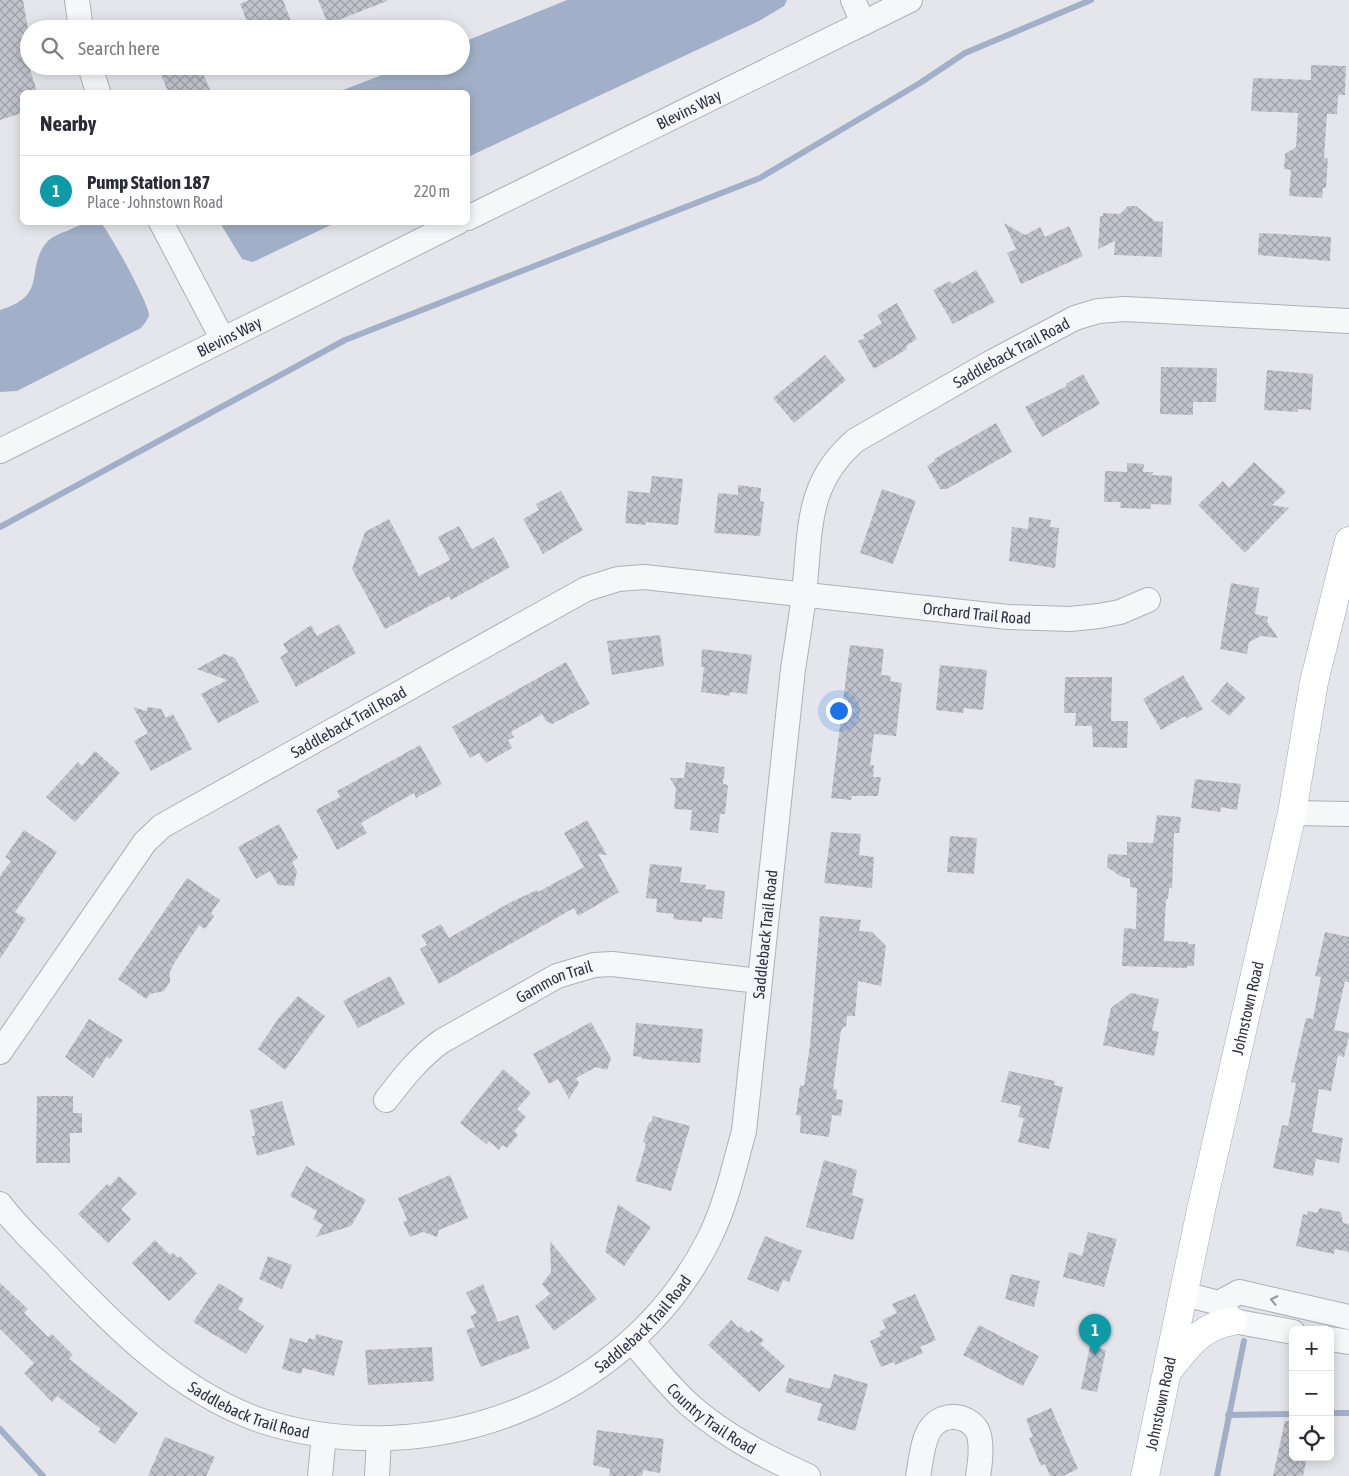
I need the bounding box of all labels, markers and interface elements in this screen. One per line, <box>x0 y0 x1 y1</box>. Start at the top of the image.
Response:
search box <box>20 20 470 75</box>
icon: search <box>38 34 66 62</box>
text: Search here <box>78 37 160 59</box>
street label: Blevins Way <box>653 85 725 133</box>
text: Nearby <box>40 111 96 135</box>
text: Pump Station 187 <box>87 171 210 193</box>
text: 1 <box>52 182 60 200</box>
text: 220 m <box>414 182 450 200</box>
text: Place · Johnstown Road <box>87 193 223 211</box>
street label: Blevins Way <box>194 313 265 360</box>
street label: Saddleback Trail Road <box>950 314 1072 391</box>
street label: Orchard Trail Road <box>922 599 1031 627</box>
street label: Saddleback Trail Road <box>287 682 409 761</box>
your location <box>826 698 852 724</box>
street label: Saddleback Trail Road <box>749 869 781 1000</box>
street label: Gammon Trail <box>513 957 595 1006</box>
street label: Johnstown Road <box>1228 959 1267 1057</box>
street label: Saddleback Trail Road <box>591 1272 694 1376</box>
one-way arrow <box>1270 1295 1279 1306</box>
pin: 1 <box>1079 1314 1111 1355</box>
map controls <box>1289 1326 1334 1461</box>
button: + <box>1289 1326 1334 1371</box>
street label: Johnstown Road <box>1142 1355 1179 1452</box>
button: − <box>1289 1371 1334 1416</box>
street label: Saddleback Trail Road <box>185 1377 311 1442</box>
street label: Country Trail Road <box>663 1379 759 1458</box>
button: locate <box>1289 1416 1334 1461</box>

